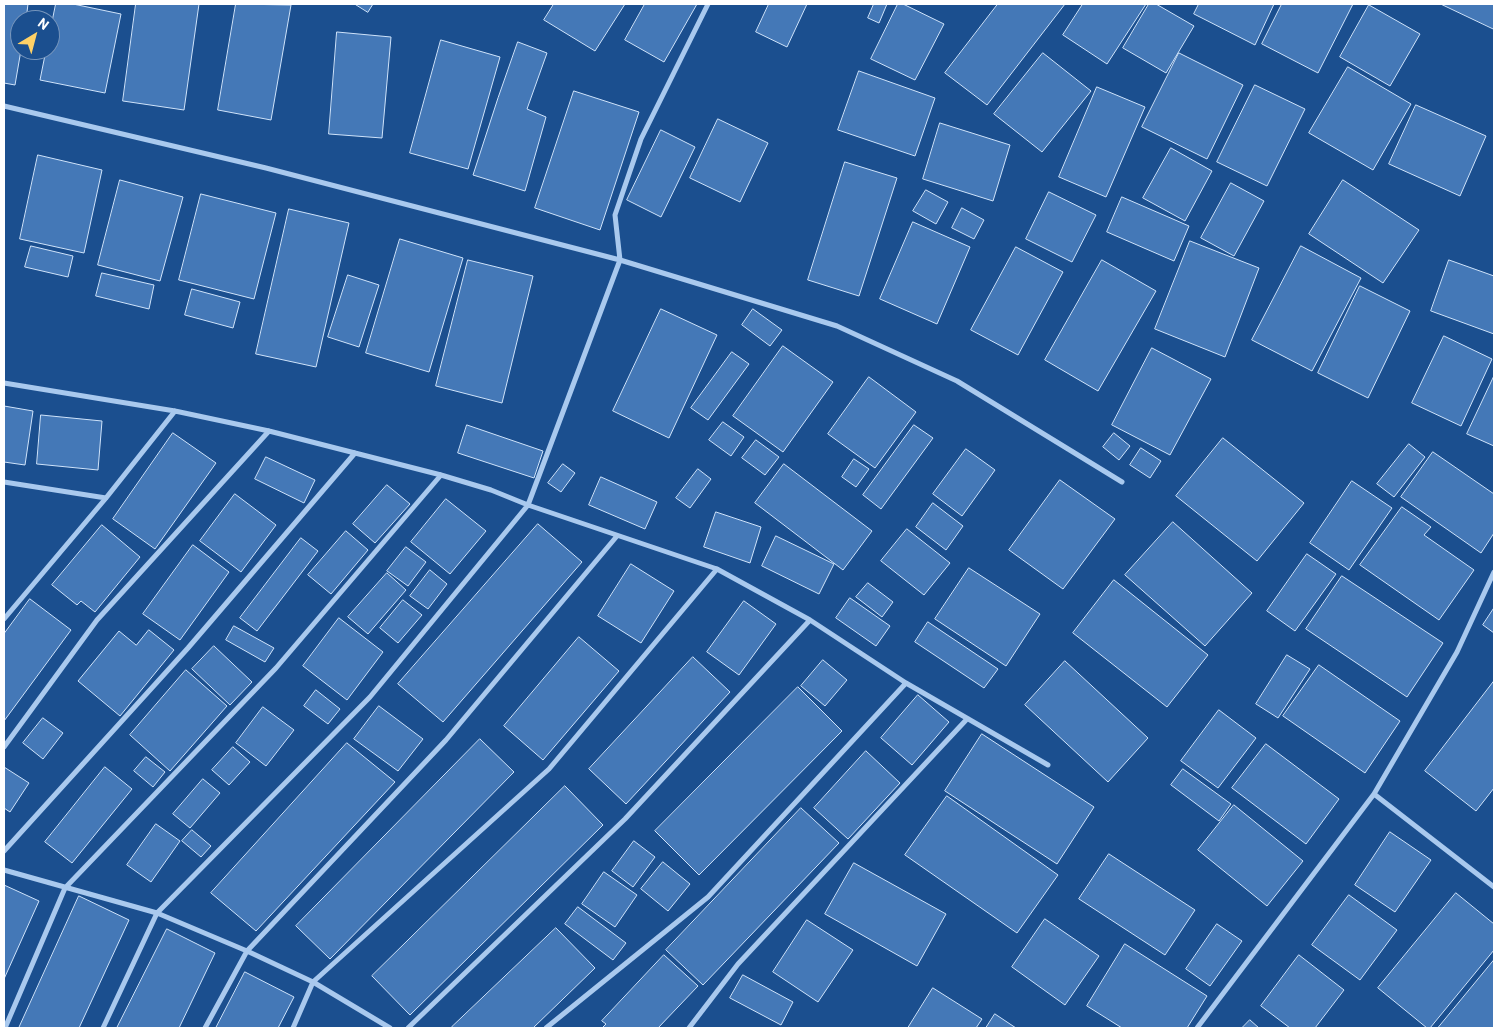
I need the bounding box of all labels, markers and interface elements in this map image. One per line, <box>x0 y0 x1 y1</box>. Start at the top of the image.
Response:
north arrow <box>10 10 60 60</box>
text: N <box>35 14 53 33</box>

